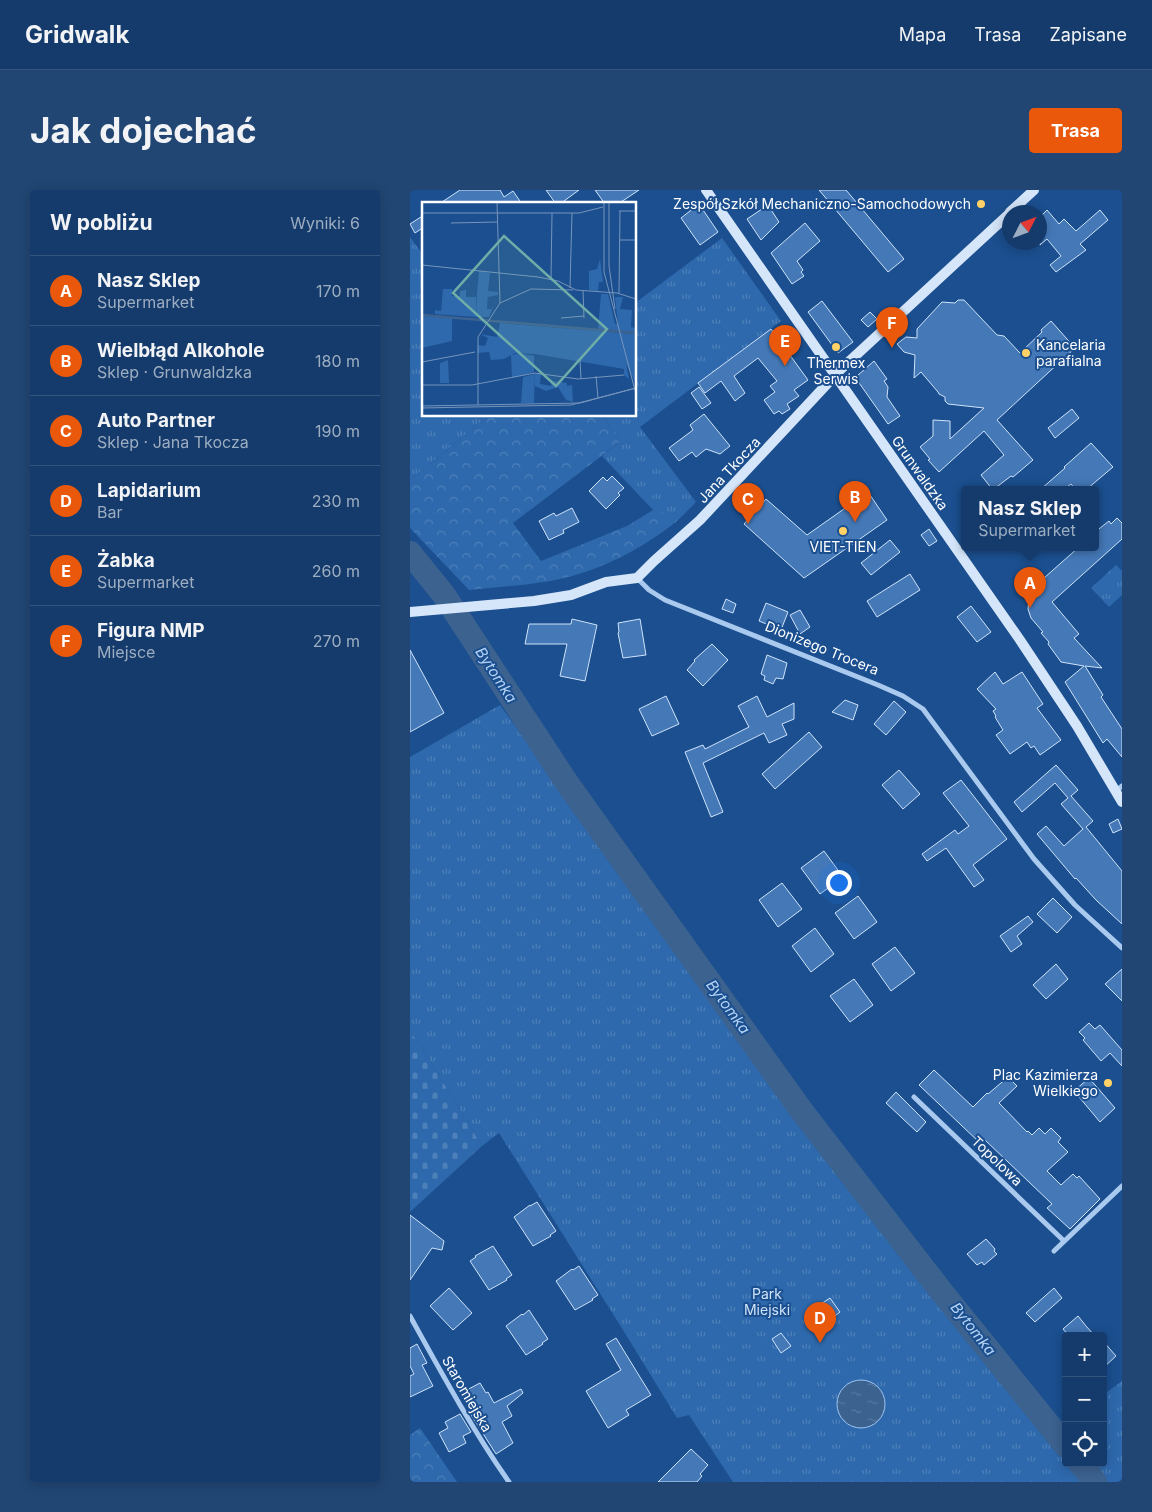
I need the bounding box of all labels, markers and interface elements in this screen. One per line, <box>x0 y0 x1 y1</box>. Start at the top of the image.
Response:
text: Gridwalk <box>25 20 129 49</box>
text: Mapa <box>899 24 946 45</box>
text: Trasa <box>974 24 1021 45</box>
text: Zapisane <box>1049 24 1127 45</box>
button: Trasa <box>1029 108 1122 153</box>
text: Jak dojechać <box>30 109 257 151</box>
place label: Zespół Szkół Mechaniczno-Samochodowych <box>673 195 971 212</box>
marker: Zespół Szkół Mechaniczno-Samochodowych <box>975 198 987 210</box>
inset map <box>422 202 636 416</box>
north arrow <box>1002 205 1047 250</box>
text: W pobliżu <box>50 210 153 235</box>
text: Wyniki: 6 <box>290 213 360 233</box>
text: Nasz Sklep <box>97 269 200 292</box>
text: A <box>60 281 72 301</box>
text: 170 m <box>316 281 360 301</box>
text: Supermarket <box>97 292 194 312</box>
pin: F <box>876 307 908 348</box>
pin: E <box>769 325 801 366</box>
place label: Kancelaria parafialna <box>1036 336 1106 369</box>
text: Wielbłąd Alkohole <box>97 339 265 362</box>
marker: Thermex Serwis <box>830 341 842 353</box>
marker: Kancelaria parafialna <box>1020 347 1032 359</box>
text: B <box>61 351 71 371</box>
text: 180 m <box>315 351 360 371</box>
place label: Thermex Serwis <box>807 354 866 387</box>
text: Sklep · Grunwaldzka <box>97 362 252 382</box>
text: Auto Partner <box>97 409 215 432</box>
text: C <box>60 421 72 441</box>
text: 190 m <box>315 421 360 441</box>
text: Sklep · Jana Tkocza <box>97 432 249 452</box>
street label: Grunwaldzka <box>889 432 952 513</box>
street label: Jana Tkocza <box>694 433 764 506</box>
text: Lapidarium <box>97 479 201 502</box>
pin: B <box>839 481 871 522</box>
pin: C <box>732 483 764 524</box>
popup <box>961 486 1099 551</box>
text: D <box>60 491 72 511</box>
text: 230 m <box>312 491 360 511</box>
text: Nasz Sklep <box>978 497 1082 520</box>
text: Bar <box>97 502 122 522</box>
text: Supermarket <box>978 520 1076 540</box>
marker: VIET-TIEN <box>837 525 849 537</box>
place label: VIET-TIEN <box>809 538 877 555</box>
text: Żabka <box>97 549 155 572</box>
text: E <box>61 561 71 581</box>
text: 260 m <box>312 561 360 581</box>
pin: A <box>1014 567 1046 608</box>
text: Supermarket <box>97 572 194 592</box>
street label: Dionizego Trocera <box>763 617 882 678</box>
text: Figura NMP <box>97 619 205 642</box>
text: F <box>61 631 71 651</box>
text: 270 m <box>313 631 360 651</box>
text: Miejsce <box>97 642 155 662</box>
water label: Bytomka <box>471 643 521 706</box>
your location <box>826 870 852 896</box>
water label: Bytomka <box>702 976 754 1038</box>
place label: Plac Kazimierza Wielkiego <box>993 1066 1098 1099</box>
marker: Plac Kazimierza Wielkiego <box>1102 1077 1114 1089</box>
street label: Topolowa <box>968 1132 1026 1189</box>
park label: Park Miejski <box>744 1285 790 1318</box>
water label: Bytomka <box>947 1298 1000 1359</box>
pin: D <box>804 1302 836 1343</box>
map controls <box>1062 1332 1107 1467</box>
button: + <box>1062 1332 1107 1377</box>
street label: Staromiejska <box>439 1353 496 1435</box>
button: − <box>1062 1377 1107 1422</box>
button: locate <box>1062 1422 1107 1467</box>

